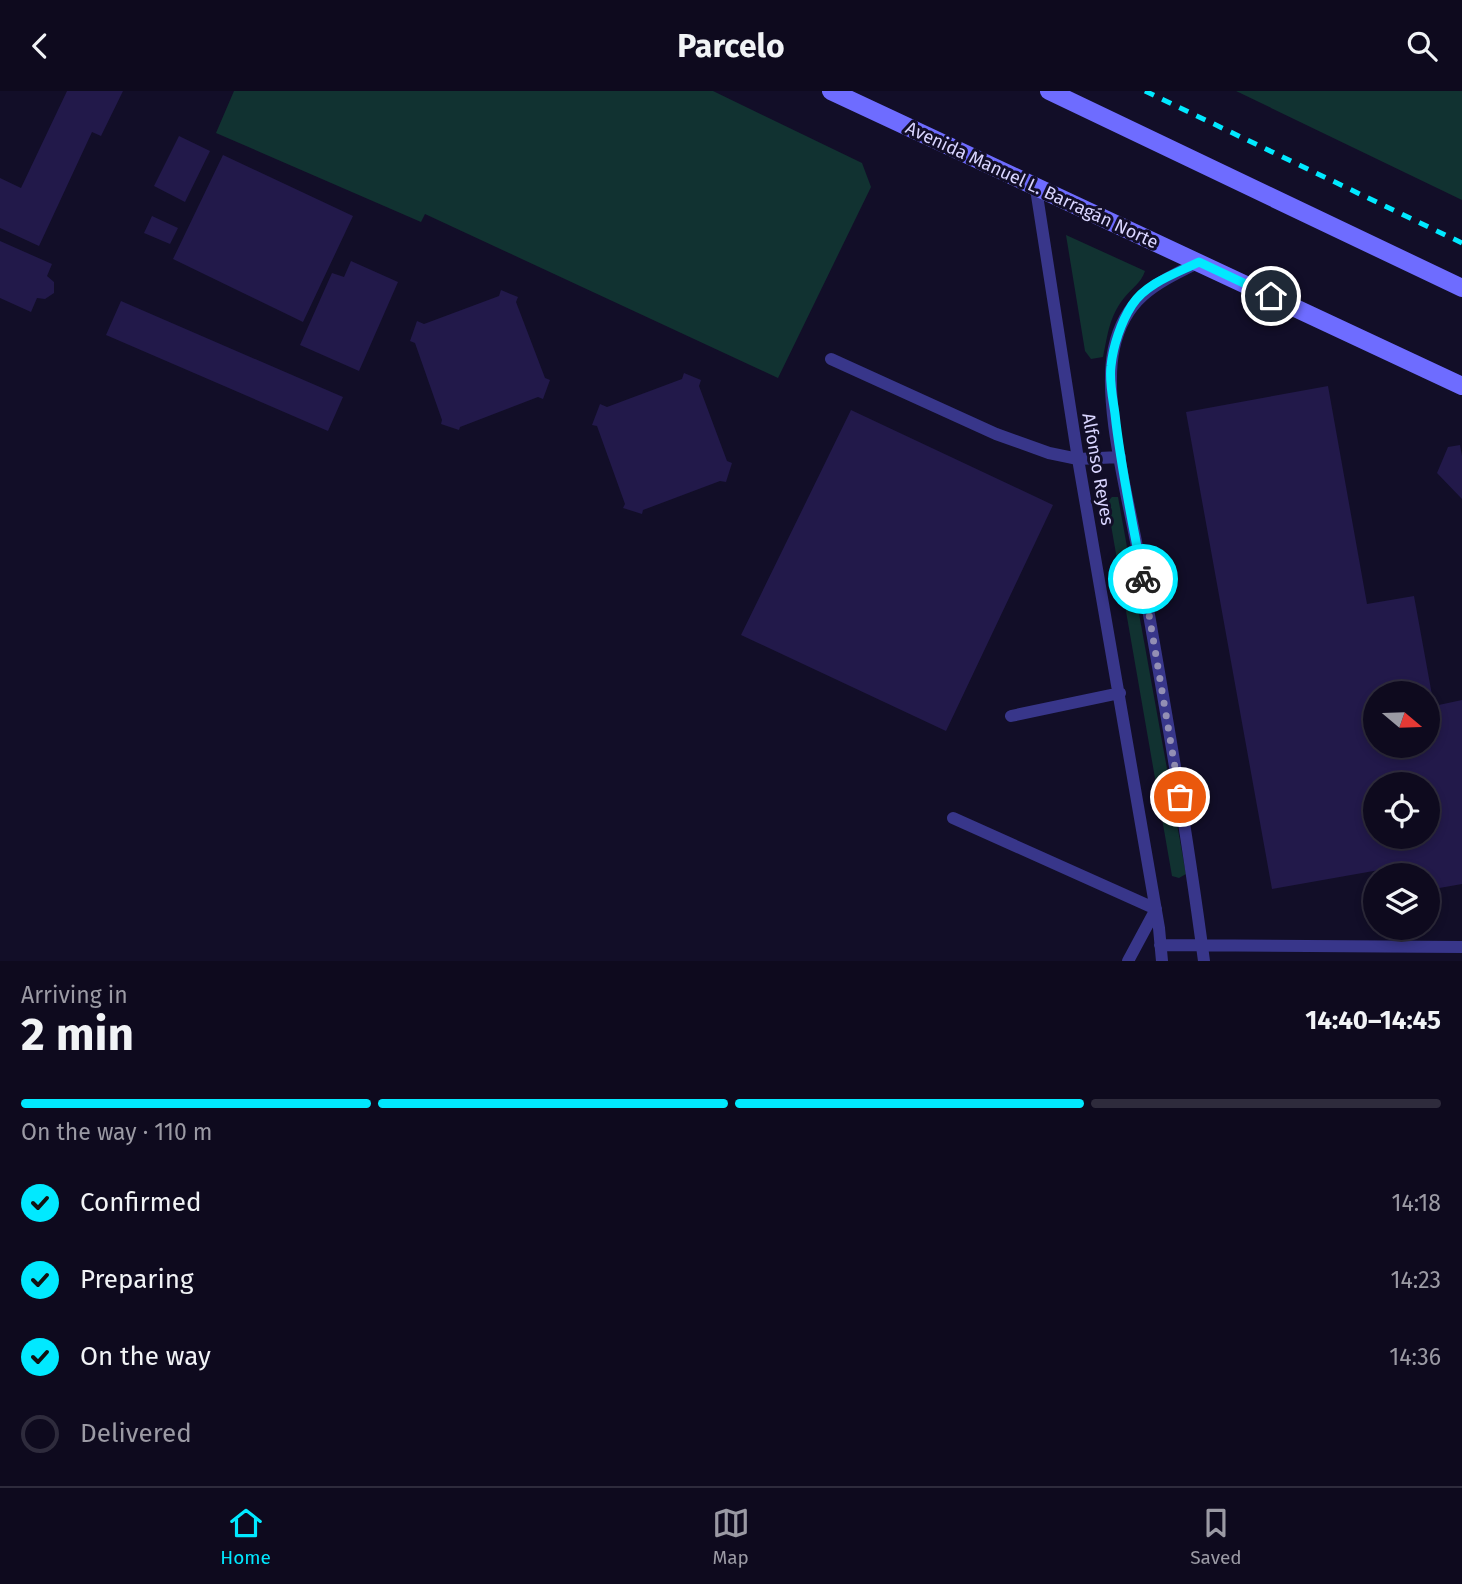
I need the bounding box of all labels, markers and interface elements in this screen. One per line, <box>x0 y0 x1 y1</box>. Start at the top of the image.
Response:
icon: back <box>21 27 59 65</box>
text: Parcelo <box>677 27 785 65</box>
icon: search <box>1403 27 1441 65</box>
street label: Avenida Manuel L. Barragán Norte <box>902 117 1162 253</box>
pin <box>1241 266 1301 326</box>
icon: home <box>1252 277 1290 315</box>
street label: Alfonso Reyes <box>1077 411 1119 527</box>
courier <box>1108 544 1178 614</box>
icon: bike <box>1124 560 1162 598</box>
north arrow <box>1363 681 1440 758</box>
map controls <box>1363 681 1440 940</box>
pin <box>1150 767 1210 827</box>
button: locate <box>1363 772 1440 849</box>
icon: bag <box>1161 778 1199 816</box>
button: layers <box>1363 863 1440 940</box>
text: Arriving in <box>21 981 128 1009</box>
text: 14:40–14:45 <box>1305 1005 1441 1036</box>
text: 2 min <box>21 1007 134 1062</box>
text: On the way · 110 m <box>21 1118 213 1146</box>
icon: check <box>21 1184 59 1222</box>
text: Confirmed <box>80 1187 201 1218</box>
text: 14:18 <box>1392 1189 1441 1217</box>
icon: check <box>21 1261 59 1299</box>
text: Preparing <box>80 1264 193 1295</box>
text: 14:23 <box>1391 1266 1441 1294</box>
icon: check <box>21 1338 59 1376</box>
text: On the way <box>80 1341 211 1372</box>
text: 14:36 <box>1389 1343 1441 1371</box>
text: Delivered <box>80 1418 192 1449</box>
tab: Home <box>220 1504 271 1569</box>
tab: Map <box>712 1504 750 1569</box>
tab: Saved <box>1190 1504 1242 1569</box>

